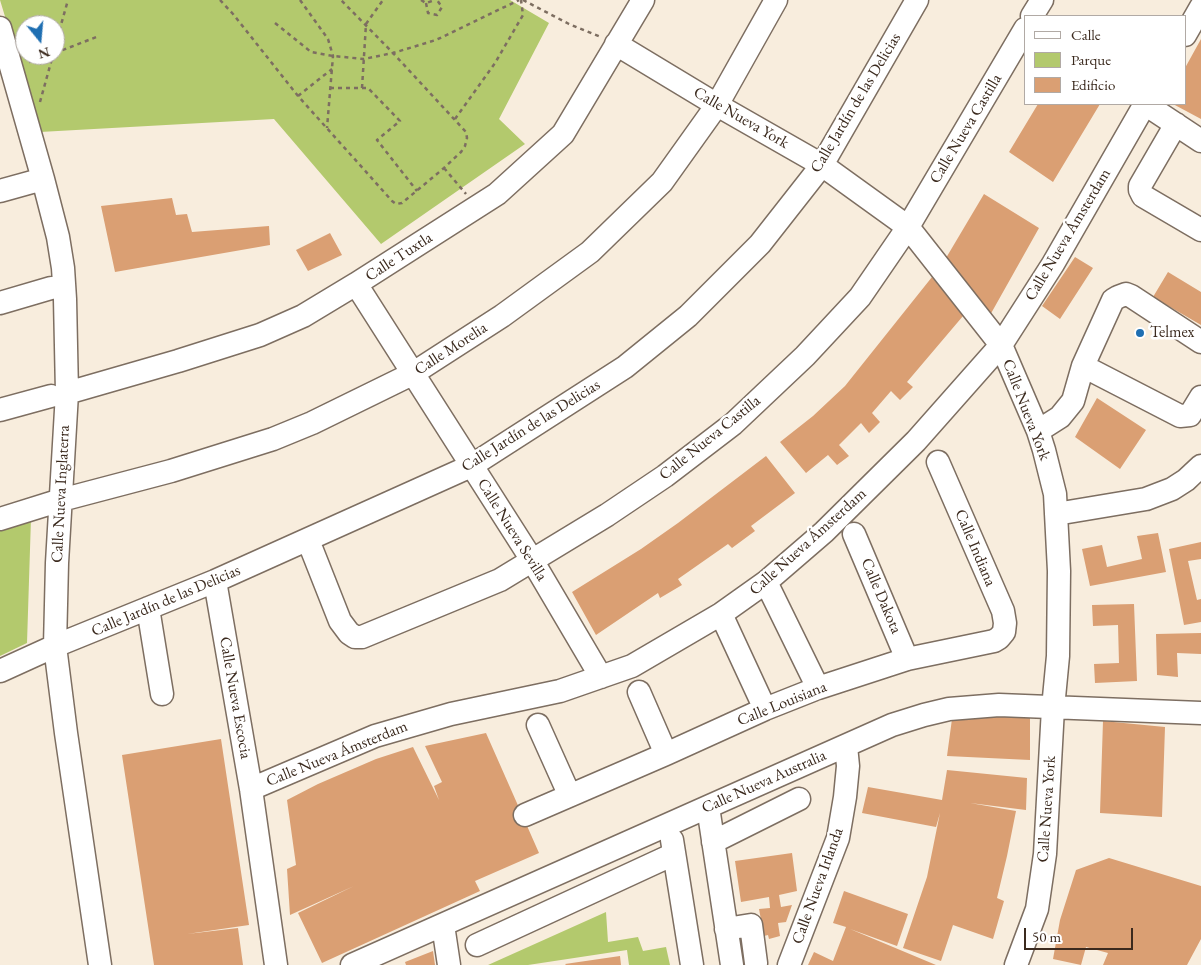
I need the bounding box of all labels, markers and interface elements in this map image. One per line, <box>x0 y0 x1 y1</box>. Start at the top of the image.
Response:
north arrow <box>15 15 65 65</box>
legend <box>1024 15 1186 105</box>
text: Calle <box>1071 25 1101 44</box>
street label: Calle Jardín de las Delicias <box>807 30 905 176</box>
text: N <box>36 43 52 64</box>
text: Parque <box>1071 50 1111 69</box>
street label: Calle Nueva Castilla <box>926 71 1006 187</box>
text: Edificio <box>1071 75 1115 94</box>
street label: Calle Nueva York <box>690 83 792 153</box>
street label: Calle Nueva Ámsterdam <box>1021 165 1115 305</box>
street label: Calle Tuxtla <box>362 228 436 286</box>
street label: Calle Morelia <box>411 318 491 380</box>
place label: Telmex <box>1150 323 1194 343</box>
marker: Telmex <box>1134 327 1146 339</box>
street label: Calle Nueva York <box>998 357 1054 463</box>
street label: Calle Jardín de las Delicias <box>458 375 604 477</box>
street label: Calle Nueva Castilla <box>656 391 764 485</box>
street label: Calle Nueva Inglaterra <box>48 425 74 563</box>
street label: Calle Nueva Sevilla <box>473 475 551 585</box>
street label: Calle Nueva Ámsterdam <box>746 484 870 600</box>
street label: Calle Indiana <box>950 507 1000 589</box>
street label: Calle Dakota <box>857 555 905 637</box>
street label: Calle Jardín de las Delicias <box>89 561 243 641</box>
street label: Calle Nueva Escocia <box>215 635 255 761</box>
street label: Calle Louisiana <box>734 677 830 731</box>
street label: Calle Nueva Ámsterdam <box>264 717 410 791</box>
street label: Calle Nueva Australia <box>699 746 829 818</box>
street label: Calle Nueva York <box>1034 755 1060 863</box>
street label: Calle Nueva Irlanda <box>788 825 848 947</box>
scale bar <box>1026 918 1135 950</box>
text: 50 m <box>1032 927 1061 946</box>

